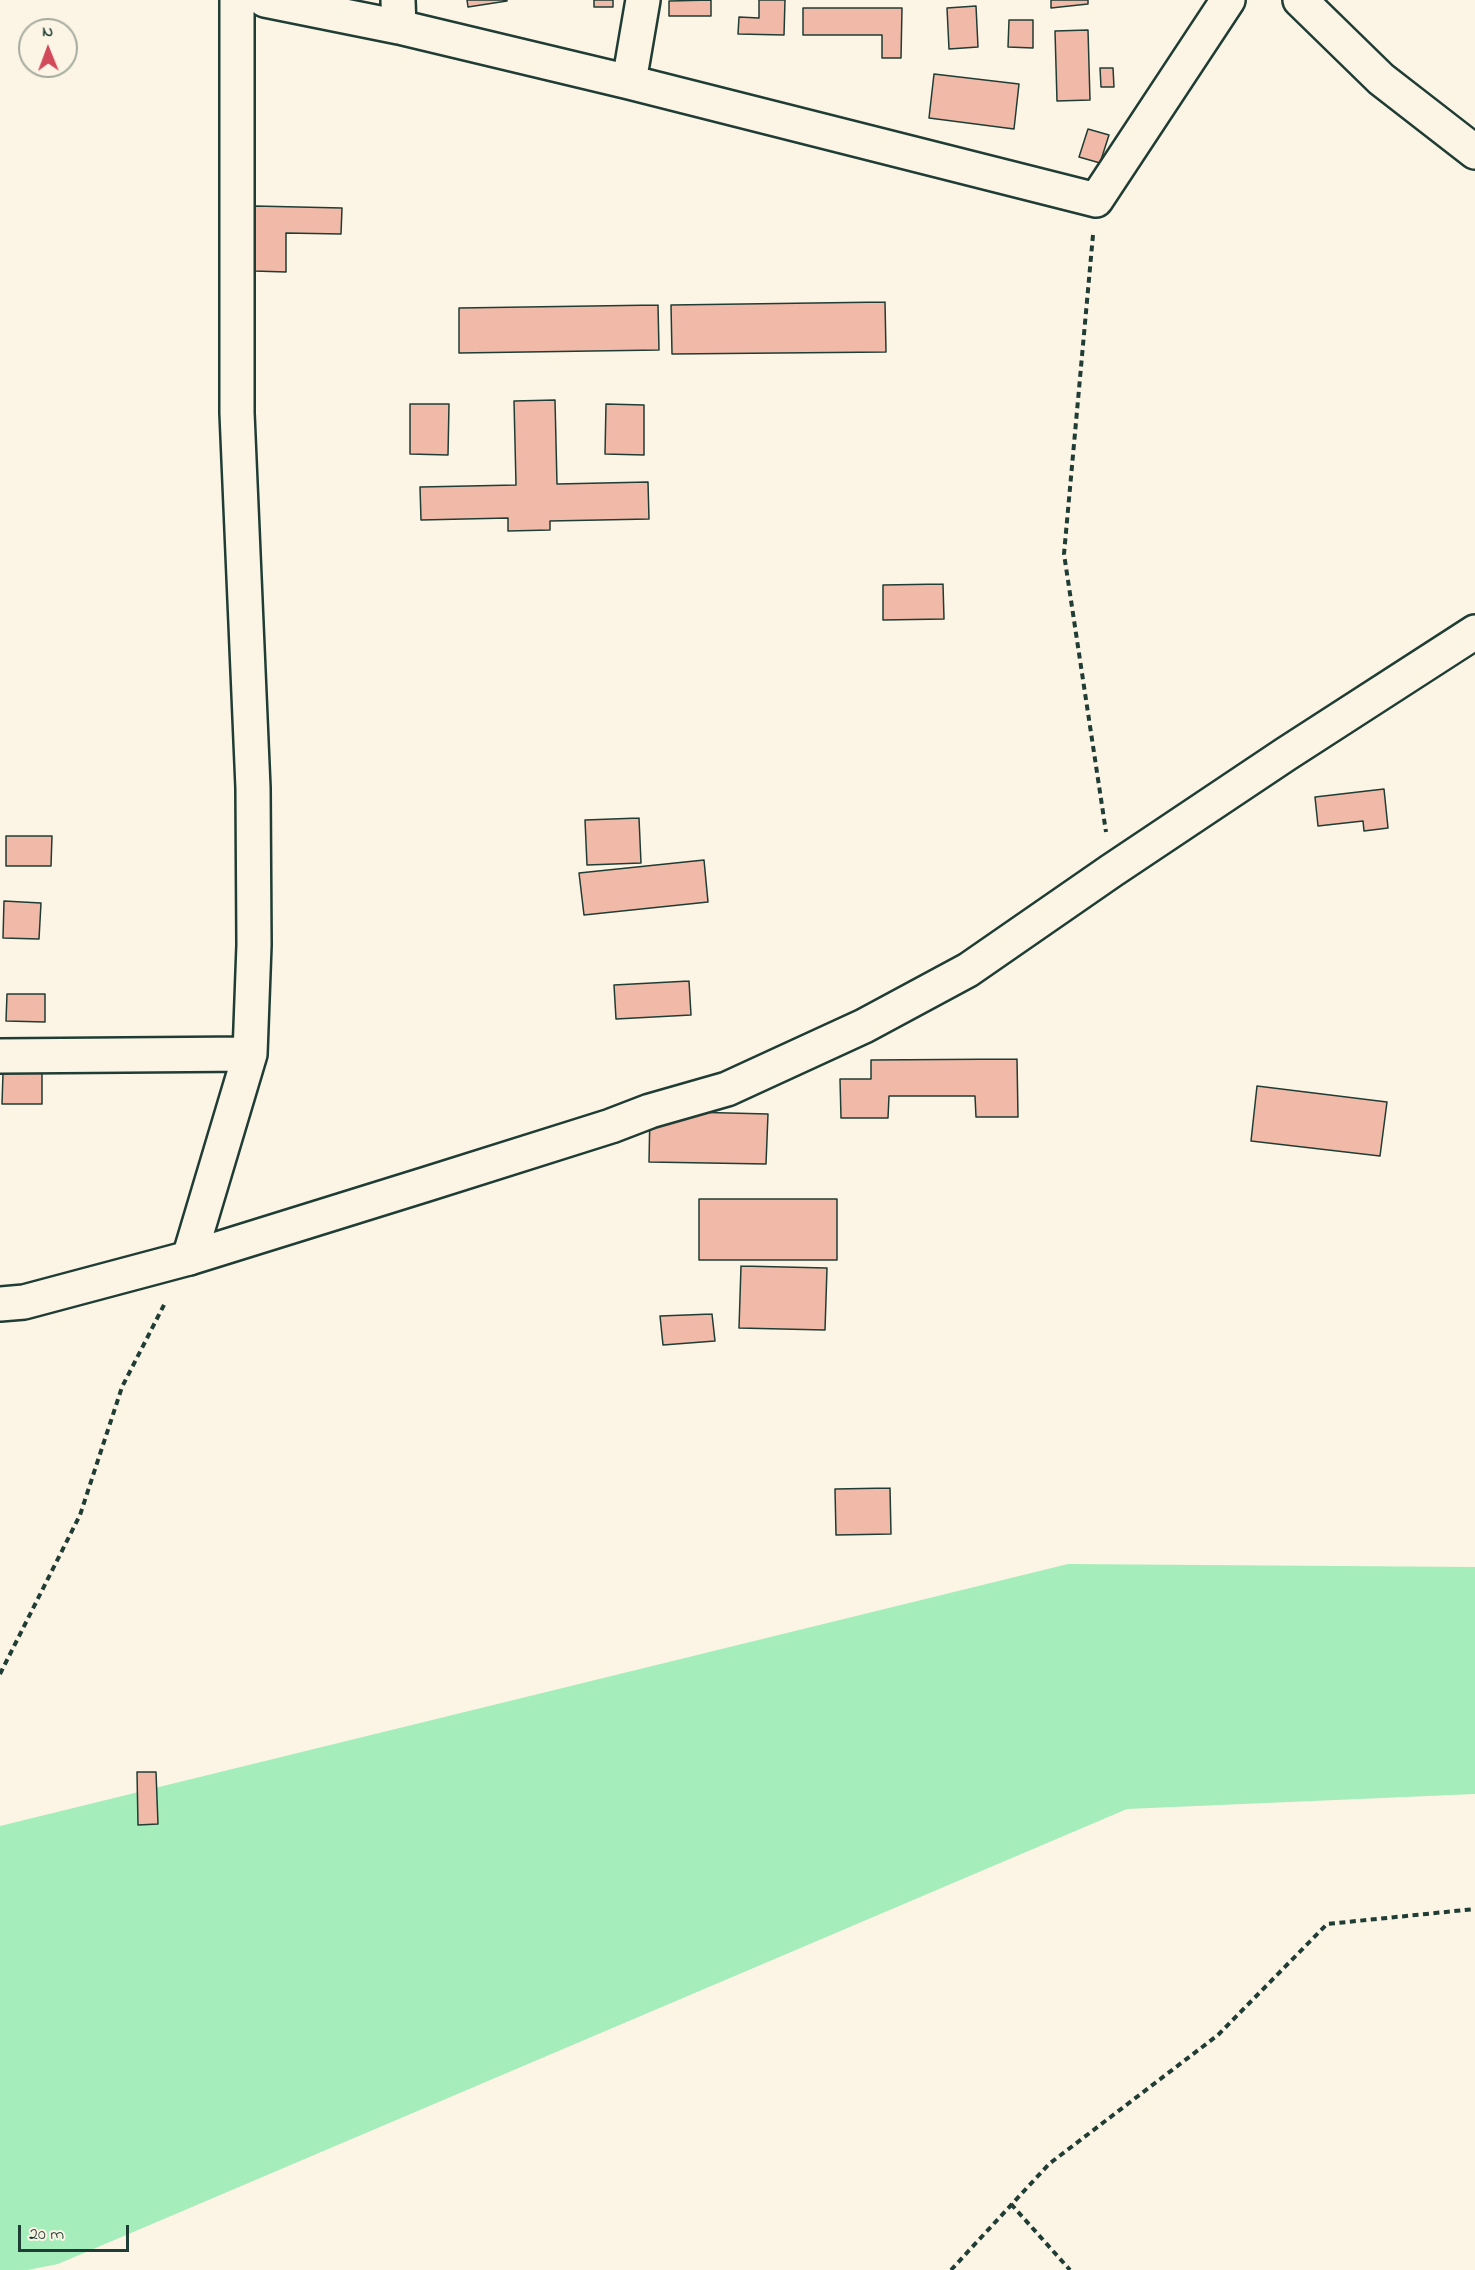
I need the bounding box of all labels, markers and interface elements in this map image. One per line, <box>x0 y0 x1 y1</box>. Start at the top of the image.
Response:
north arrow <box>18 18 78 78</box>
text: N <box>42 20 53 44</box>
scale bar <box>21 2213 132 2251</box>
text: 20 m <box>29 2222 64 2248</box>

